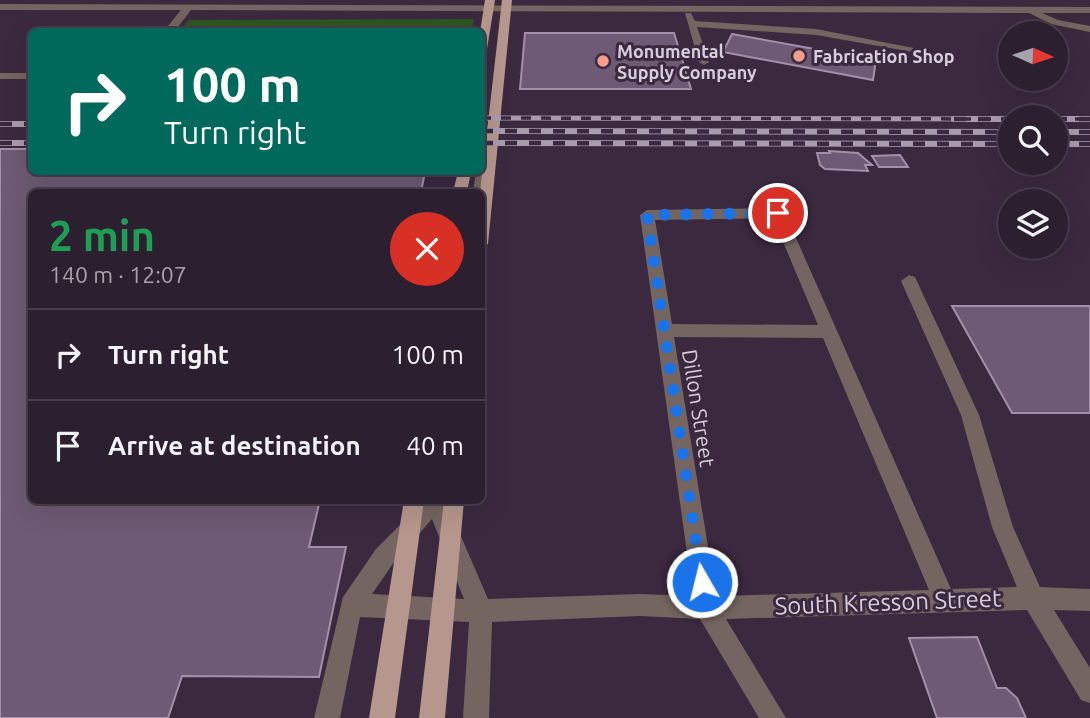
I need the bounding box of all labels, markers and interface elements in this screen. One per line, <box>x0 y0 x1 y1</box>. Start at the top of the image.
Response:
north arrow <box>998 21 1068 91</box>
map controls <box>998 21 1068 259</box>
place label: Monumental Supply Company <box>617 41 757 82</box>
place label: Fabrication Shop <box>813 46 955 66</box>
marker: Fabrication Shop <box>791 48 807 64</box>
marker: Monumental Supply Company <box>595 53 611 69</box>
icon: right <box>49 56 140 147</box>
text: 100 m <box>164 56 301 111</box>
button: search <box>998 105 1068 175</box>
text: Turn right <box>164 114 306 150</box>
pin <box>748 183 808 243</box>
button: layers <box>998 189 1068 259</box>
icon: arrive <box>759 194 797 232</box>
text: 2 min <box>49 212 155 259</box>
button: close <box>390 212 464 286</box>
text: 140 m · 12:07 <box>49 262 187 287</box>
icon: right <box>49 336 87 374</box>
text: Turn right <box>108 340 229 369</box>
text: 100 m <box>392 340 464 369</box>
street label: Dillon Street <box>678 348 720 468</box>
icon: arrive <box>49 427 87 465</box>
text: Arrive at destination <box>108 431 361 460</box>
text: 40 m <box>406 431 464 460</box>
position arrow <box>665 545 739 619</box>
street label: South Kresson Street <box>774 585 1002 619</box>

